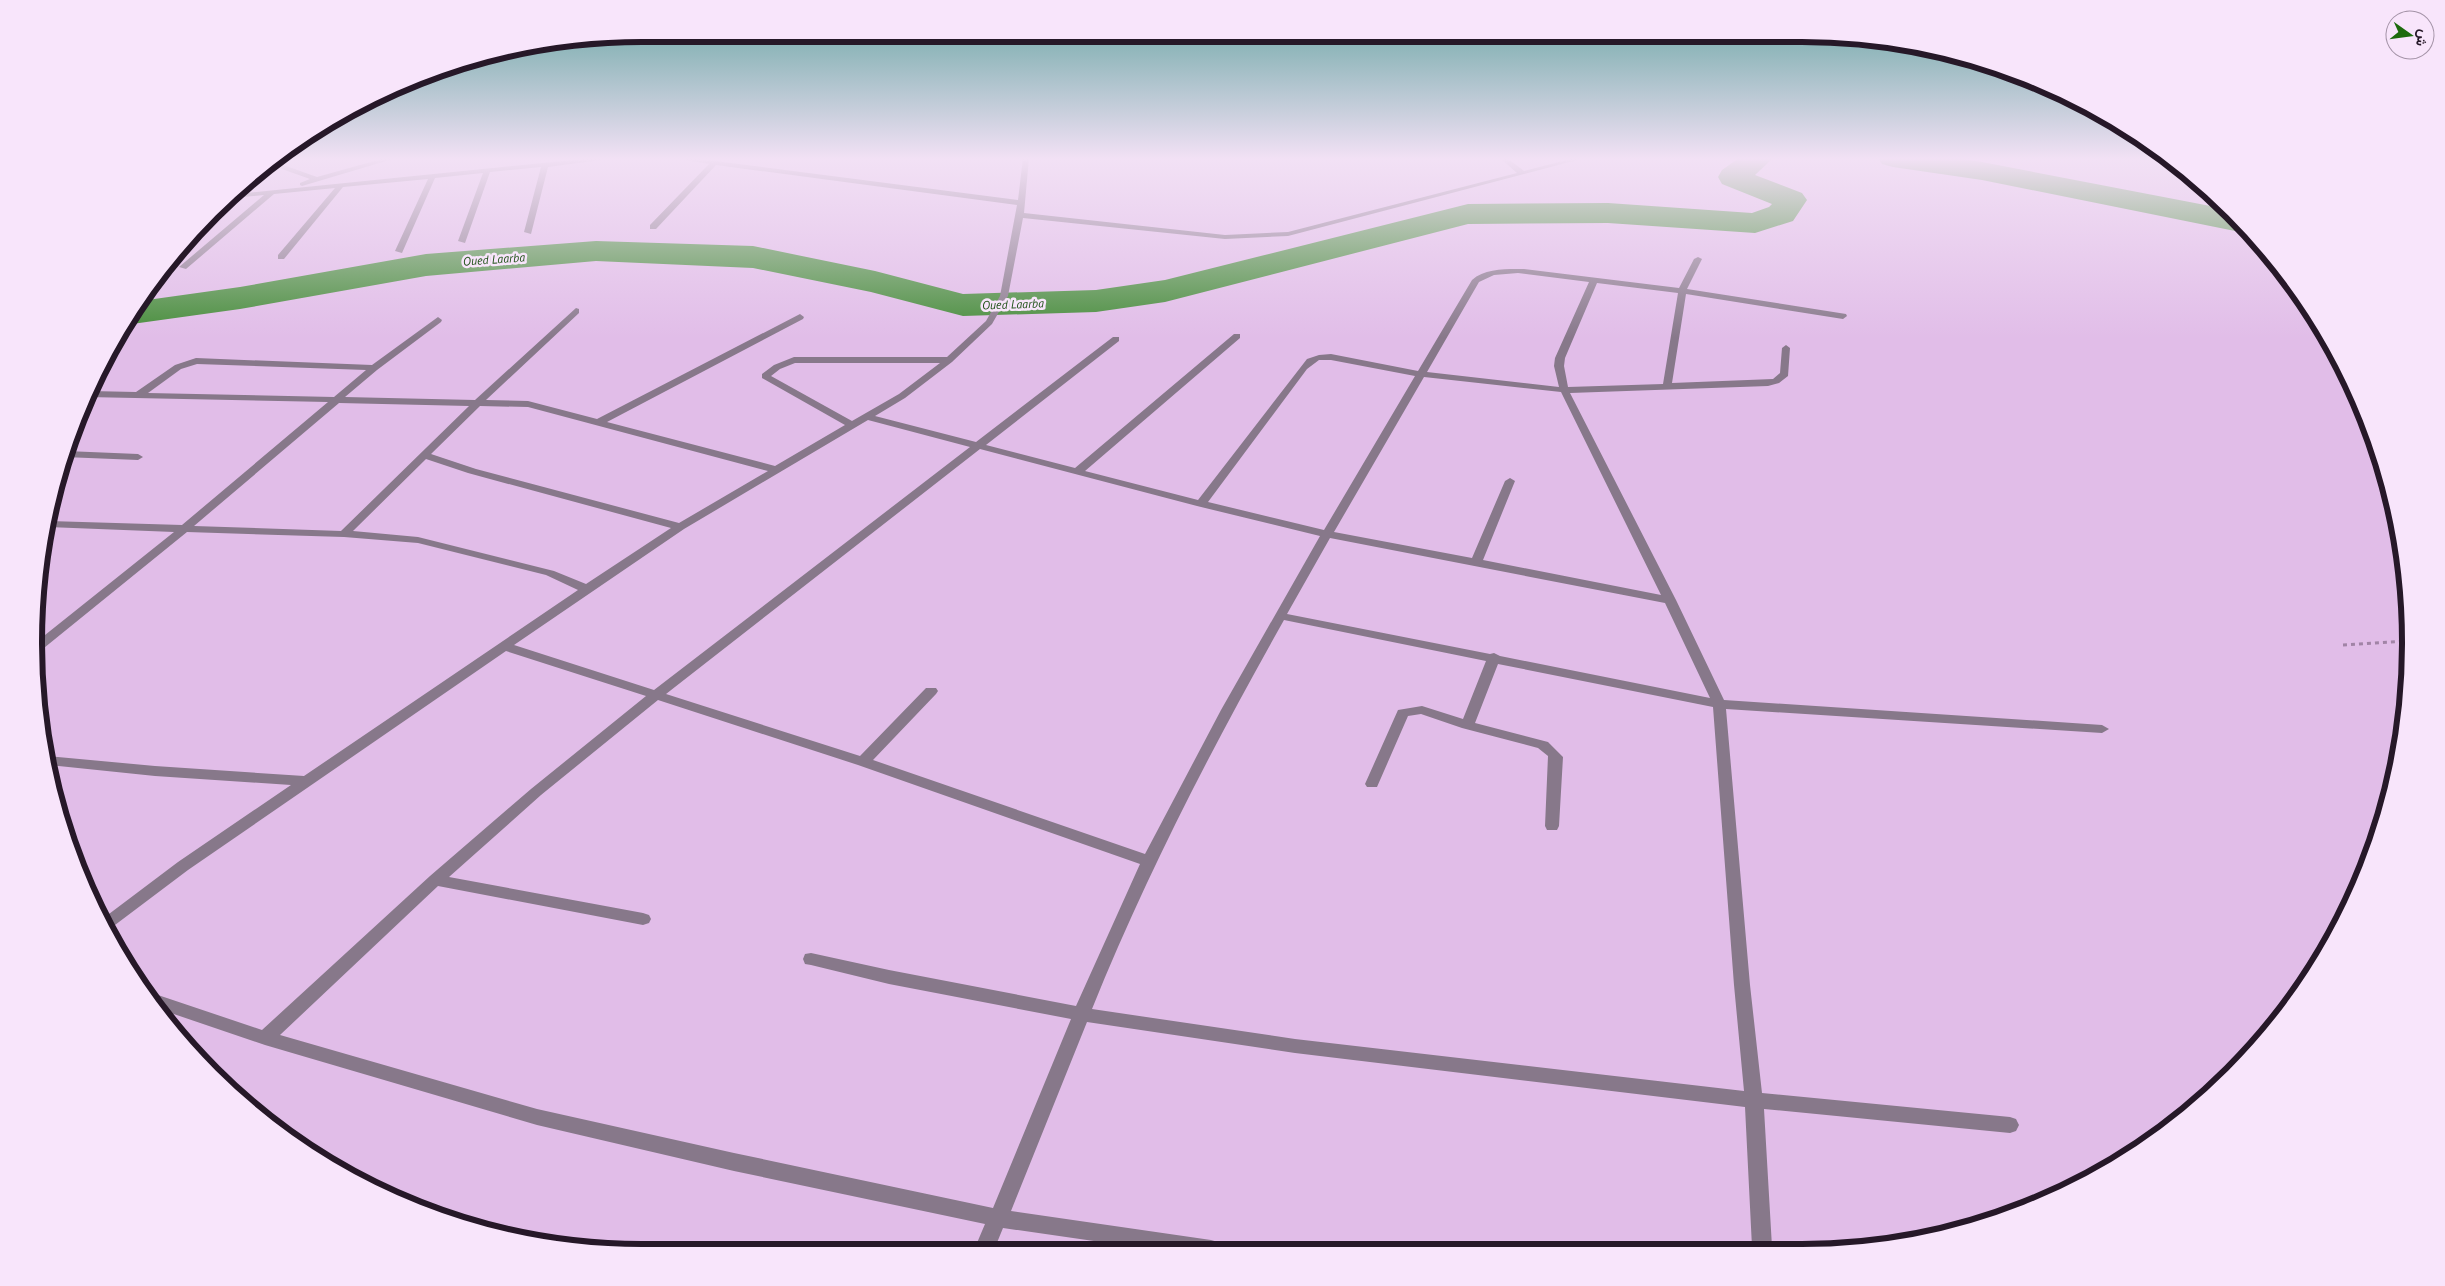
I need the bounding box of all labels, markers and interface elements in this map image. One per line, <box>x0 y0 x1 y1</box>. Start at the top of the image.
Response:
north arrow <box>2385 10 2435 60</box>
text: ش <box>2412 28 2433 49</box>
water label: Oued Laarba <box>463 249 526 269</box>
water label: Oued Laarba <box>982 295 1044 313</box>

